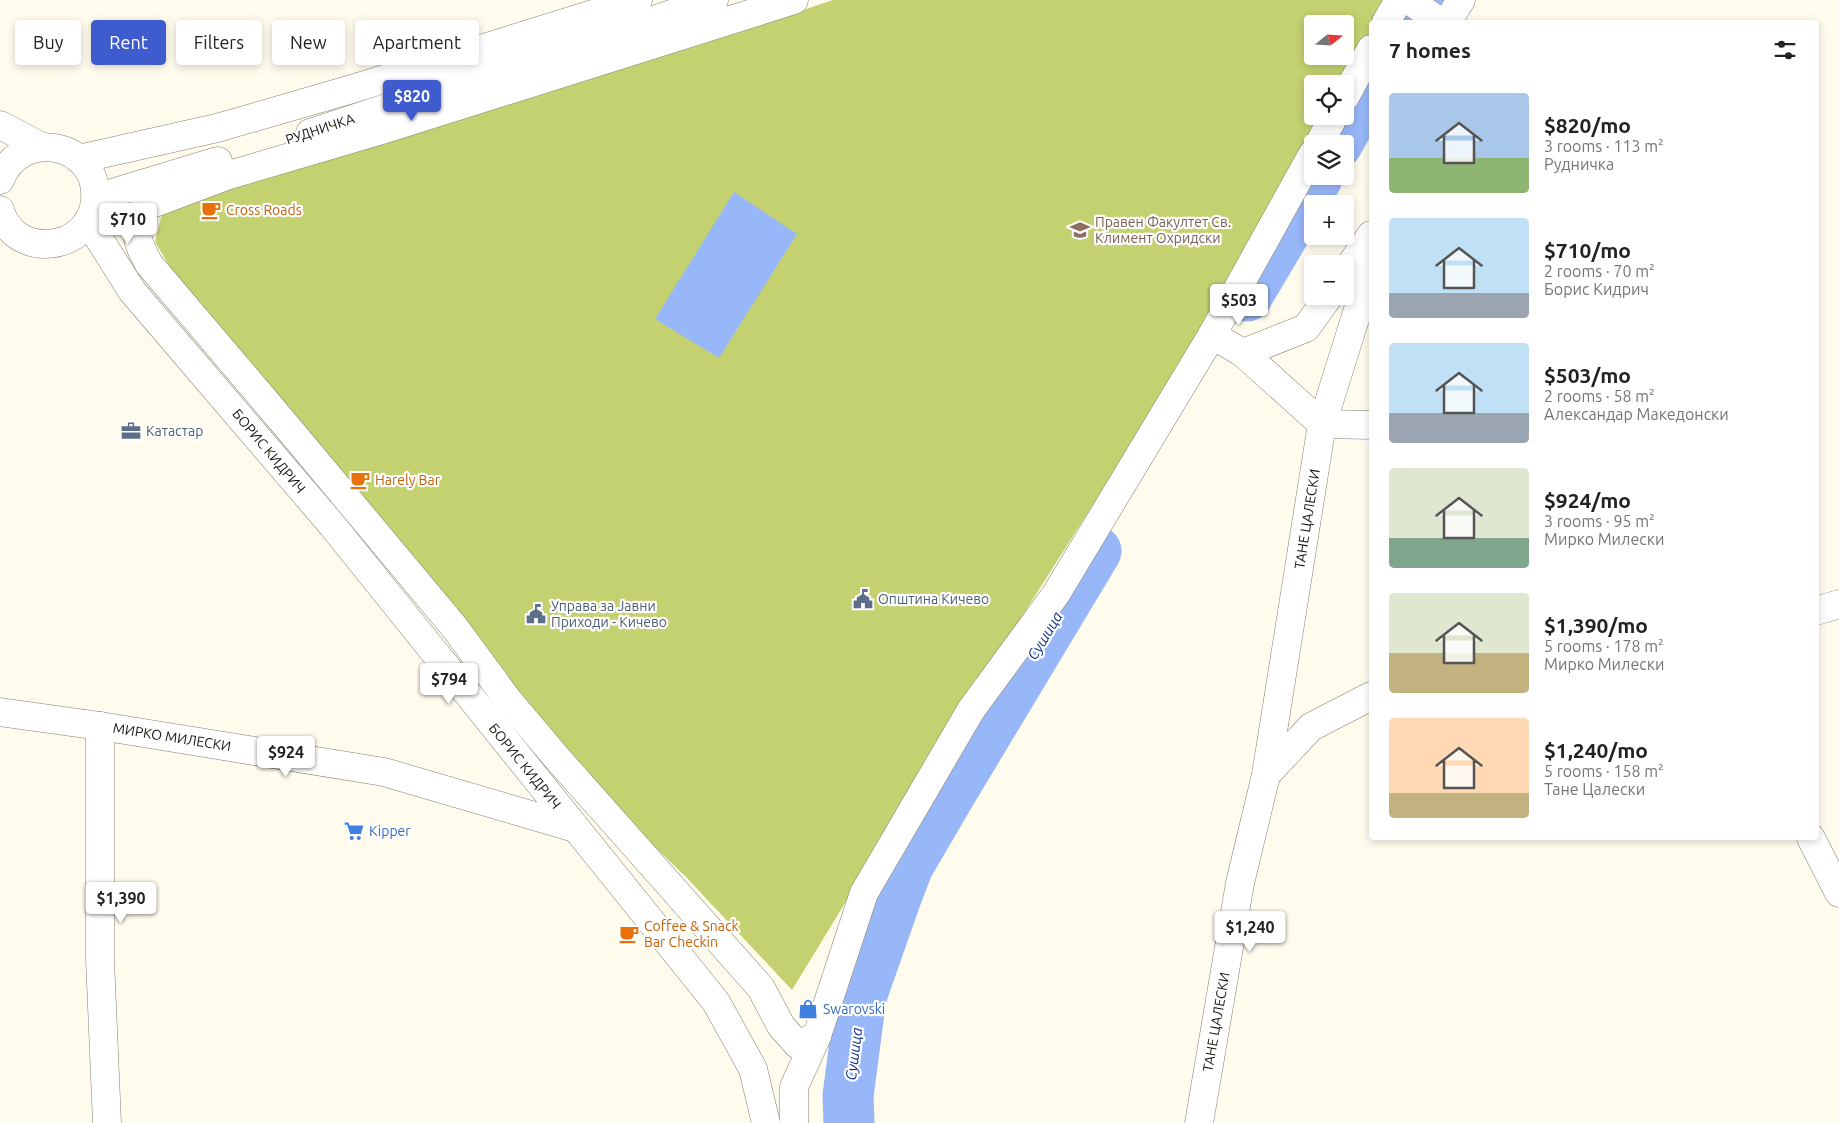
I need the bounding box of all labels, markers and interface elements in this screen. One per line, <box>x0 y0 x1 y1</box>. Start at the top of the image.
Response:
north arrow <box>1304 15 1354 65</box>
map controls <box>1304 15 1354 305</box>
chip: Buy <box>15 20 81 65</box>
chip: Rent <box>91 20 166 65</box>
chip: Filters <box>176 20 262 65</box>
chip: New <box>272 20 345 65</box>
chip: Apartment <box>355 20 479 65</box>
icon: filters <box>1771 36 1799 64</box>
text: 7 homes <box>1389 38 1471 62</box>
button: locate <box>1304 75 1354 125</box>
pin: $820 <box>382 80 442 122</box>
text: $820 <box>394 87 430 105</box>
street label: РУДНИЧКА <box>283 110 357 148</box>
icon: home <box>1429 113 1489 173</box>
text: $820/mo <box>1544 113 1631 137</box>
button: layers <box>1304 135 1354 185</box>
text: 3 rooms · 113 m² <box>1544 137 1664 155</box>
text: Рудничка <box>1544 155 1614 173</box>
button: + <box>1304 195 1354 245</box>
cafe icon: Cross Roads <box>200 199 222 221</box>
pin: $710 <box>98 202 158 245</box>
place label: Cross Roads <box>226 202 302 218</box>
text: $710 <box>110 210 146 228</box>
place label: Правен Факултет Св. Климент Охридски <box>1095 214 1231 246</box>
school or university icon: Правен Факултет Св. Климент Охридски <box>1069 219 1091 241</box>
icon: home <box>1429 238 1489 298</box>
text: $710/mo <box>1544 238 1631 262</box>
button: − <box>1304 255 1354 305</box>
text: 2 rooms · 70 m² <box>1544 262 1655 280</box>
text: Борис Кидрич <box>1544 280 1649 298</box>
pin: $503 <box>1209 284 1269 326</box>
text: $503 <box>1221 291 1257 309</box>
icon: home <box>1429 363 1489 423</box>
text: $503/mo <box>1544 363 1631 387</box>
text: 2 rooms · 58 m² <box>1544 387 1655 405</box>
text: Александар Македонски <box>1544 405 1729 423</box>
street label: БОРИС КИДРИЧ <box>229 406 309 496</box>
office icon: Катастар <box>120 420 142 442</box>
place label: Катастар <box>146 423 203 439</box>
street label: ТАНЕ ЦАЛЕСКИ <box>1291 468 1323 570</box>
cafe icon: Harely Bar <box>349 469 371 491</box>
place label: Harely Bar <box>375 472 441 488</box>
icon: home <box>1429 488 1489 548</box>
text: $924/mo <box>1544 488 1631 512</box>
text: 3 rooms · 95 m² <box>1544 512 1655 530</box>
text: Мирко Милески <box>1544 530 1664 548</box>
public building icon: Општина Кичево <box>852 588 874 610</box>
place label: Општина Кичево <box>878 591 989 607</box>
place label: Управа за Јавни Приходи - Кичево <box>551 598 667 630</box>
public building icon: Управа за Јавни Приходи - Кичево <box>525 603 547 625</box>
water label: Сушица <box>1024 609 1066 663</box>
icon: home <box>1429 613 1489 673</box>
text: $1,390/mo <box>1544 613 1648 637</box>
text: 5 rooms · 178 m² <box>1544 637 1664 655</box>
text: Мирко Милески <box>1544 655 1664 673</box>
pin: $794 <box>419 662 479 705</box>
text: $794 <box>431 670 467 688</box>
street label: МИРКО МИЛЕСКИ <box>112 720 232 754</box>
street label: БОРИС КИДРИЧ <box>486 720 564 812</box>
pin: $924 <box>256 736 316 778</box>
icon: home <box>1429 738 1489 798</box>
text: $1,240/mo <box>1544 738 1648 762</box>
text: $924 <box>268 743 304 761</box>
text: 5 rooms · 158 m² <box>1544 762 1664 780</box>
text: Тане Цалески <box>1544 780 1645 798</box>
supermarket icon: Kipper <box>343 820 365 842</box>
place label: Kipper <box>369 823 411 839</box>
pin: $1,390 <box>80 882 162 924</box>
text: $1,390 <box>96 889 146 907</box>
pin: $1,240 <box>1209 910 1291 953</box>
place label: Coffee & Snack Bar Checkin <box>644 918 739 950</box>
text: $1,240 <box>1225 918 1275 936</box>
cafe icon: Coffee & Snack Bar Checkin <box>618 923 640 945</box>
street label: ТАНЕ ЦАЛЕСКИ <box>1199 971 1233 1073</box>
shop icon: Swarovski <box>797 998 819 1020</box>
place label: Swarovski <box>823 1001 885 1017</box>
water label: Сушица <box>842 1027 865 1081</box>

